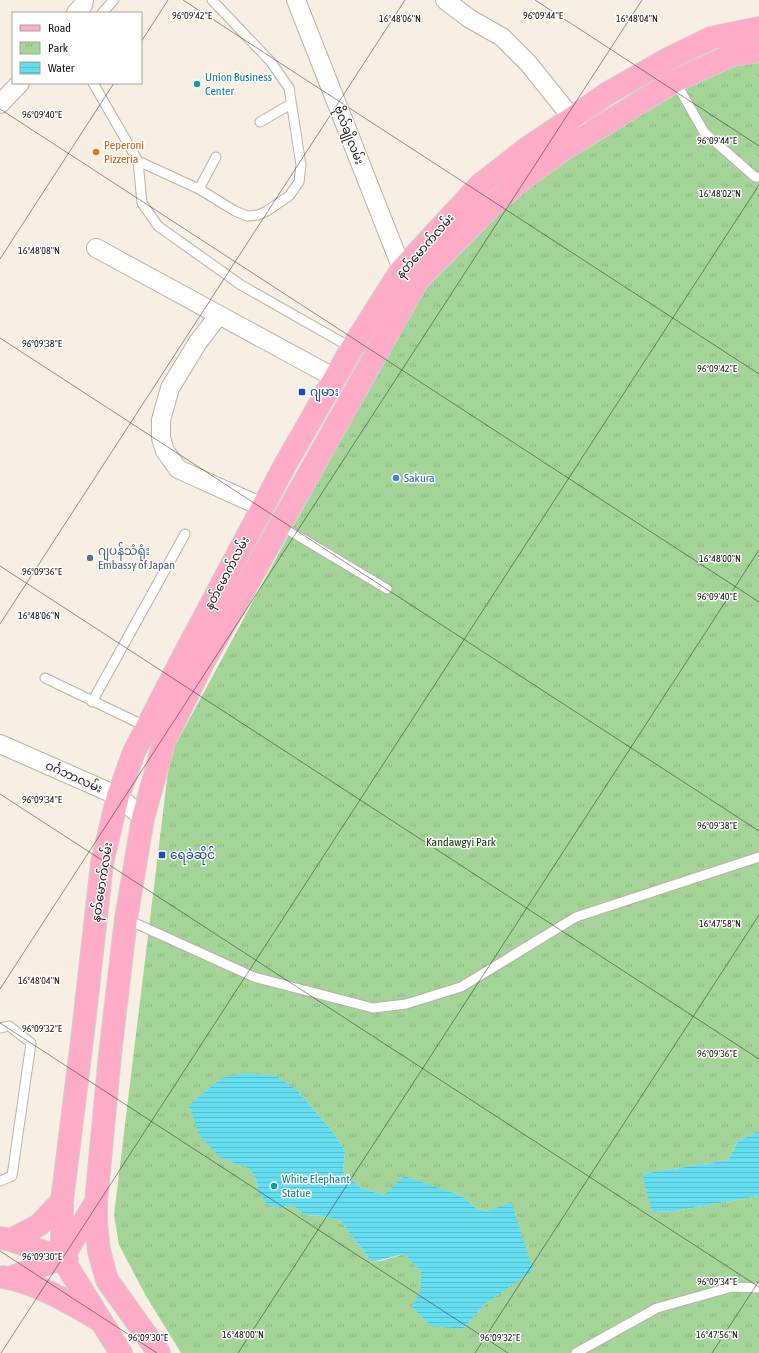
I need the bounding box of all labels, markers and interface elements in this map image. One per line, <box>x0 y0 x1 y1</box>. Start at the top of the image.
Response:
text: 96°09'42"E <box>172 10 213 21</box>
text: 96°09'44"E <box>523 10 564 21</box>
legend <box>12 12 142 84</box>
text: 16°48'06"N <box>379 13 421 24</box>
text: 16°48'04"N <box>616 13 658 24</box>
text: Road <box>48 21 71 35</box>
text: Park <box>48 41 69 55</box>
text: Water <box>48 61 75 75</box>
place label: Union Business Center <box>205 70 272 98</box>
marker: Union Business Center <box>192 79 202 89</box>
street label: ဗိုလ်ချိုလမ်း <box>329 103 368 167</box>
text: 96°09'40"E <box>22 109 63 120</box>
text: 96°09'44"E <box>697 135 738 146</box>
place label: Peperoni Pizzeria <box>104 138 144 166</box>
marker: Peperoni Pizzeria <box>91 147 101 157</box>
text: 16°48'02"N <box>699 188 741 199</box>
street label: နတ်မောက်လမ်း <box>392 210 459 283</box>
text: 16°48'08"N <box>18 245 60 256</box>
text: 96°09'38"E <box>22 338 63 349</box>
text: 96°09'42"E <box>697 363 738 374</box>
place label: ဂျမား <box>310 385 339 402</box>
marker: ဂျမား <box>297 387 307 397</box>
place label: Sakura <box>404 471 435 485</box>
marker: Sakura <box>391 473 401 483</box>
street label: နတ်မောက်လမ်း <box>200 533 255 613</box>
place label: ဂျပန်သံရုံး Embassy of Japan <box>98 542 175 572</box>
marker: ဂျပန်သံရုံး Embassy of Japan <box>85 553 95 563</box>
text: 16°48'00"N <box>699 553 741 564</box>
text: 96°09'36"E <box>22 566 63 577</box>
text: 96°09'40"E <box>697 591 738 602</box>
text: 16°48'06"N <box>18 610 60 621</box>
street label: ဝင်္ဂဘာလမ်း <box>43 756 105 796</box>
text: 96°09'34"E <box>22 794 63 805</box>
text: 96°09'38"E <box>697 820 738 831</box>
park label: Kandawgyi Park <box>426 835 497 849</box>
street label: နတ်မောက်လမ်း <box>87 841 118 923</box>
place label: ရေခဲဆိုင် <box>170 846 215 865</box>
marker: ရေခဲဆိုင် <box>157 850 167 860</box>
text: 16°47'58"N <box>699 918 741 929</box>
text: 16°48'04"N <box>18 975 60 986</box>
text: 96°09'32"E <box>22 1023 63 1034</box>
text: 96°09'36"E <box>697 1048 738 1059</box>
place label: White Elephant Statue <box>282 1172 350 1200</box>
marker: White Elephant Statue <box>269 1181 279 1191</box>
text: 96°09'30"E <box>22 1251 63 1262</box>
text: 96°09'34"E <box>697 1276 738 1287</box>
text: 16°48'00"N <box>222 1329 264 1340</box>
text: 16°47'56"N <box>696 1329 738 1340</box>
text: 96°09'30"E <box>128 1332 169 1343</box>
text: 96°09'32"E <box>480 1332 521 1343</box>

